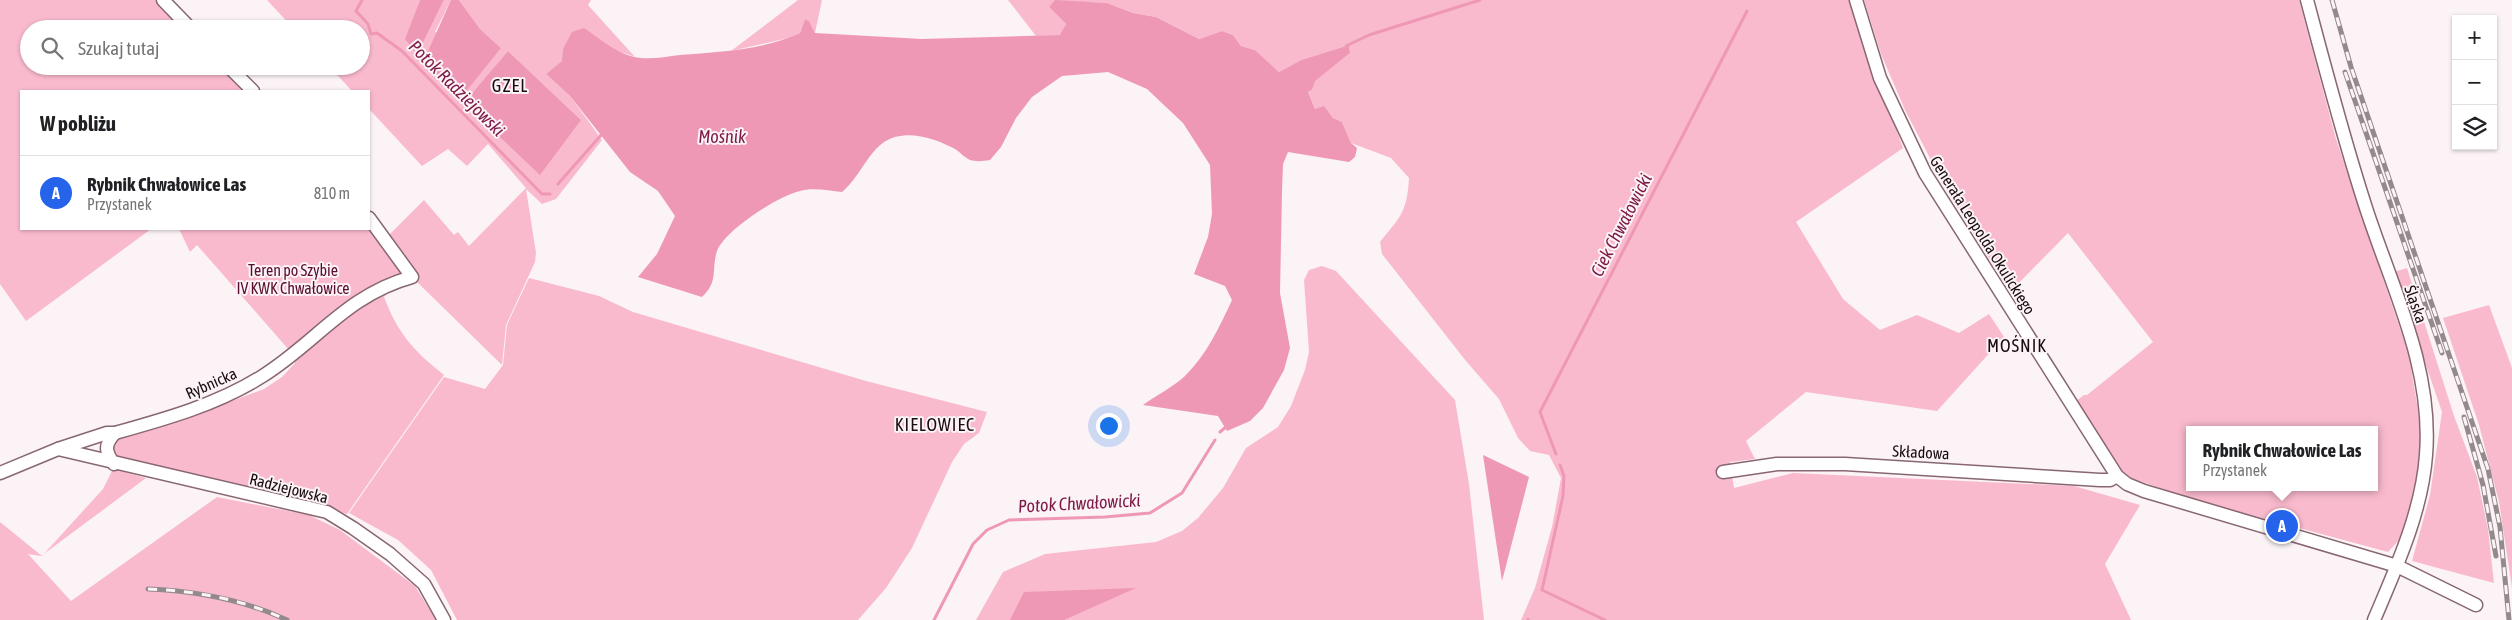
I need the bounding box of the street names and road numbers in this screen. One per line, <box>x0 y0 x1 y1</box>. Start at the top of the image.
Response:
street label: Generała Leopolda Okulickiego <box>1926 153 2039 318</box>
street label: Śląska <box>2400 283 2432 325</box>
street label: Rybnicka <box>183 364 240 403</box>
street label: Składowa <box>1892 442 1950 462</box>
street label: Radziejowska <box>248 470 330 507</box>

